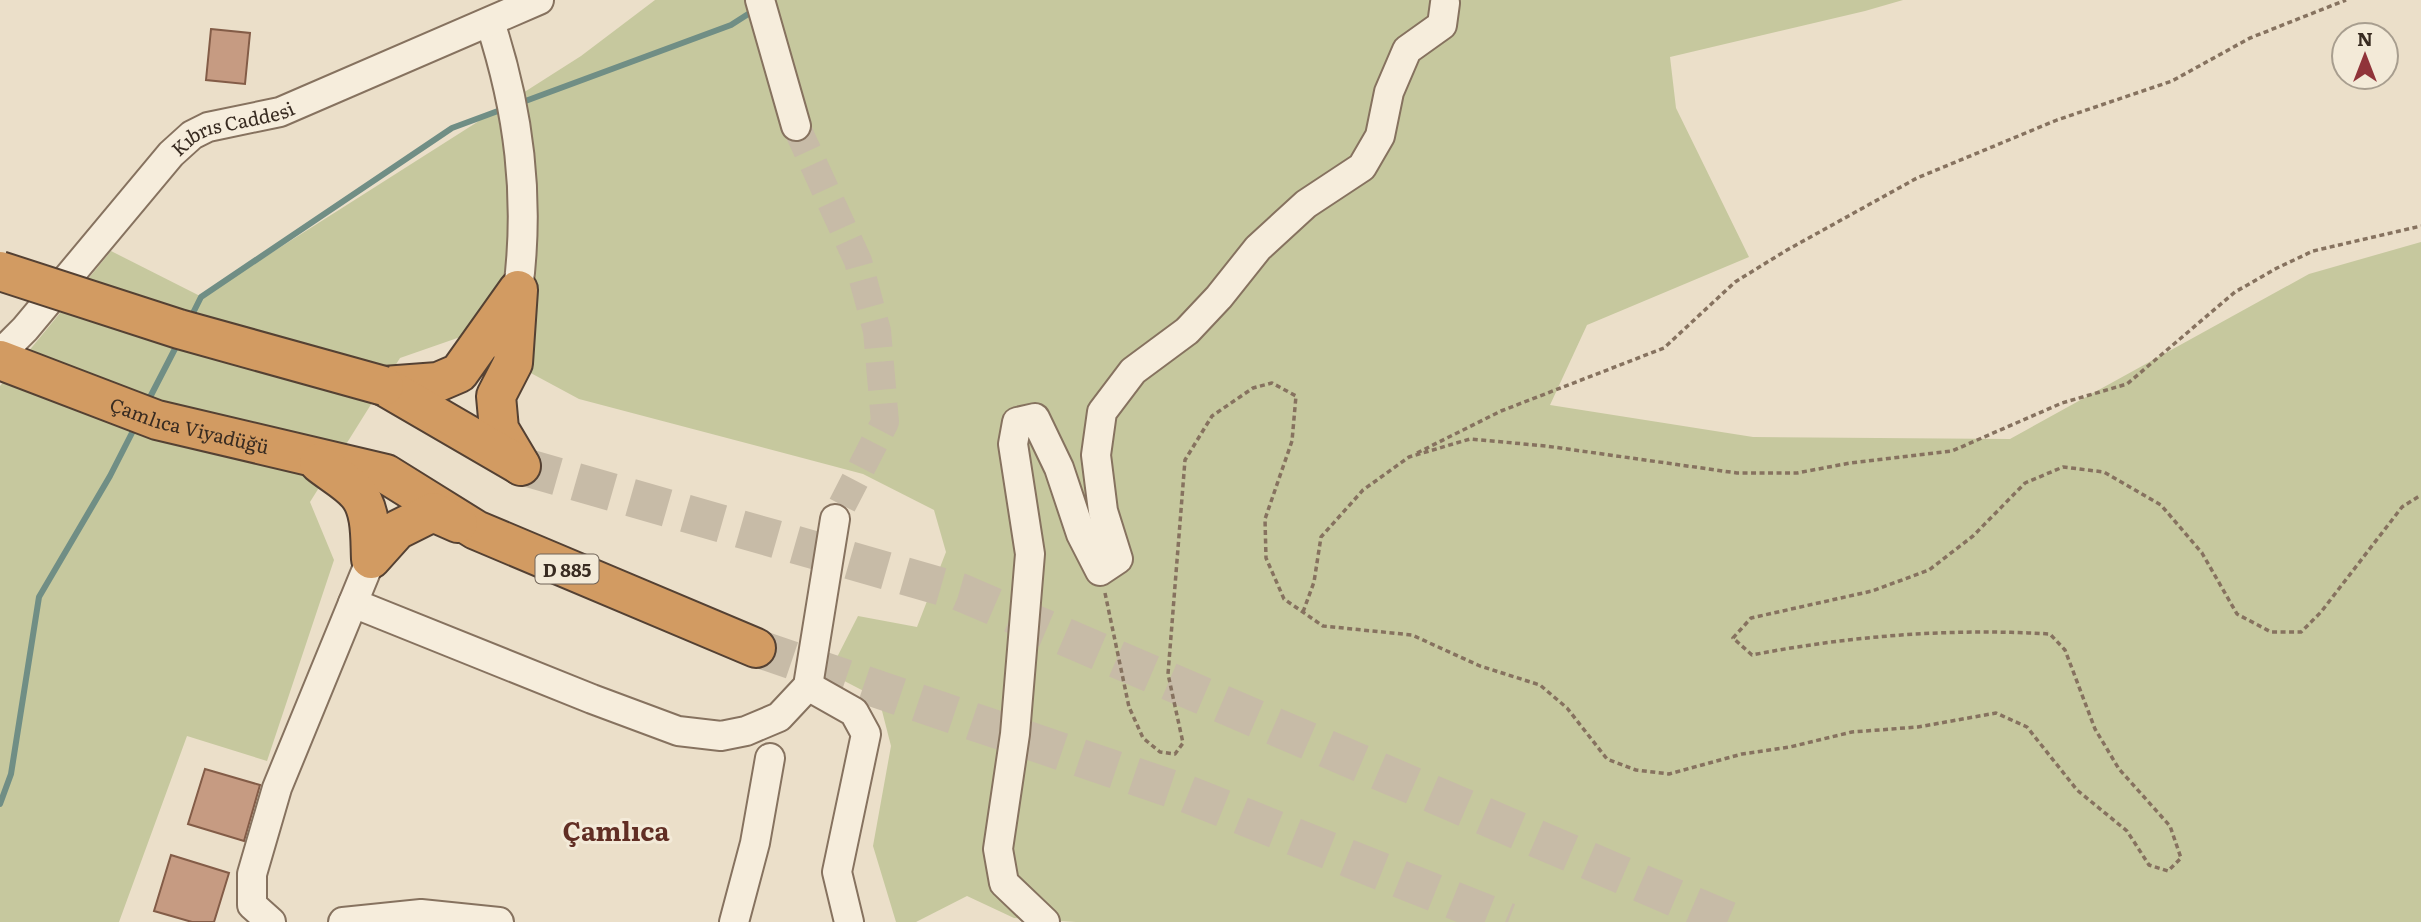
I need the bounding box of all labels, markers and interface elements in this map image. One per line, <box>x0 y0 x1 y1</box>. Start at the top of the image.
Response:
north arrow <box>2330 21 2400 91</box>
text: N <box>2357 24 2373 52</box>
street label: Kıbrıs Caddesi <box>164 94 298 162</box>
street label: Çamlıca Viyadüğü <box>106 389 272 460</box>
road number: D 885 <box>536 554 598 584</box>
district label: Çamlıca <box>563 810 669 849</box>

